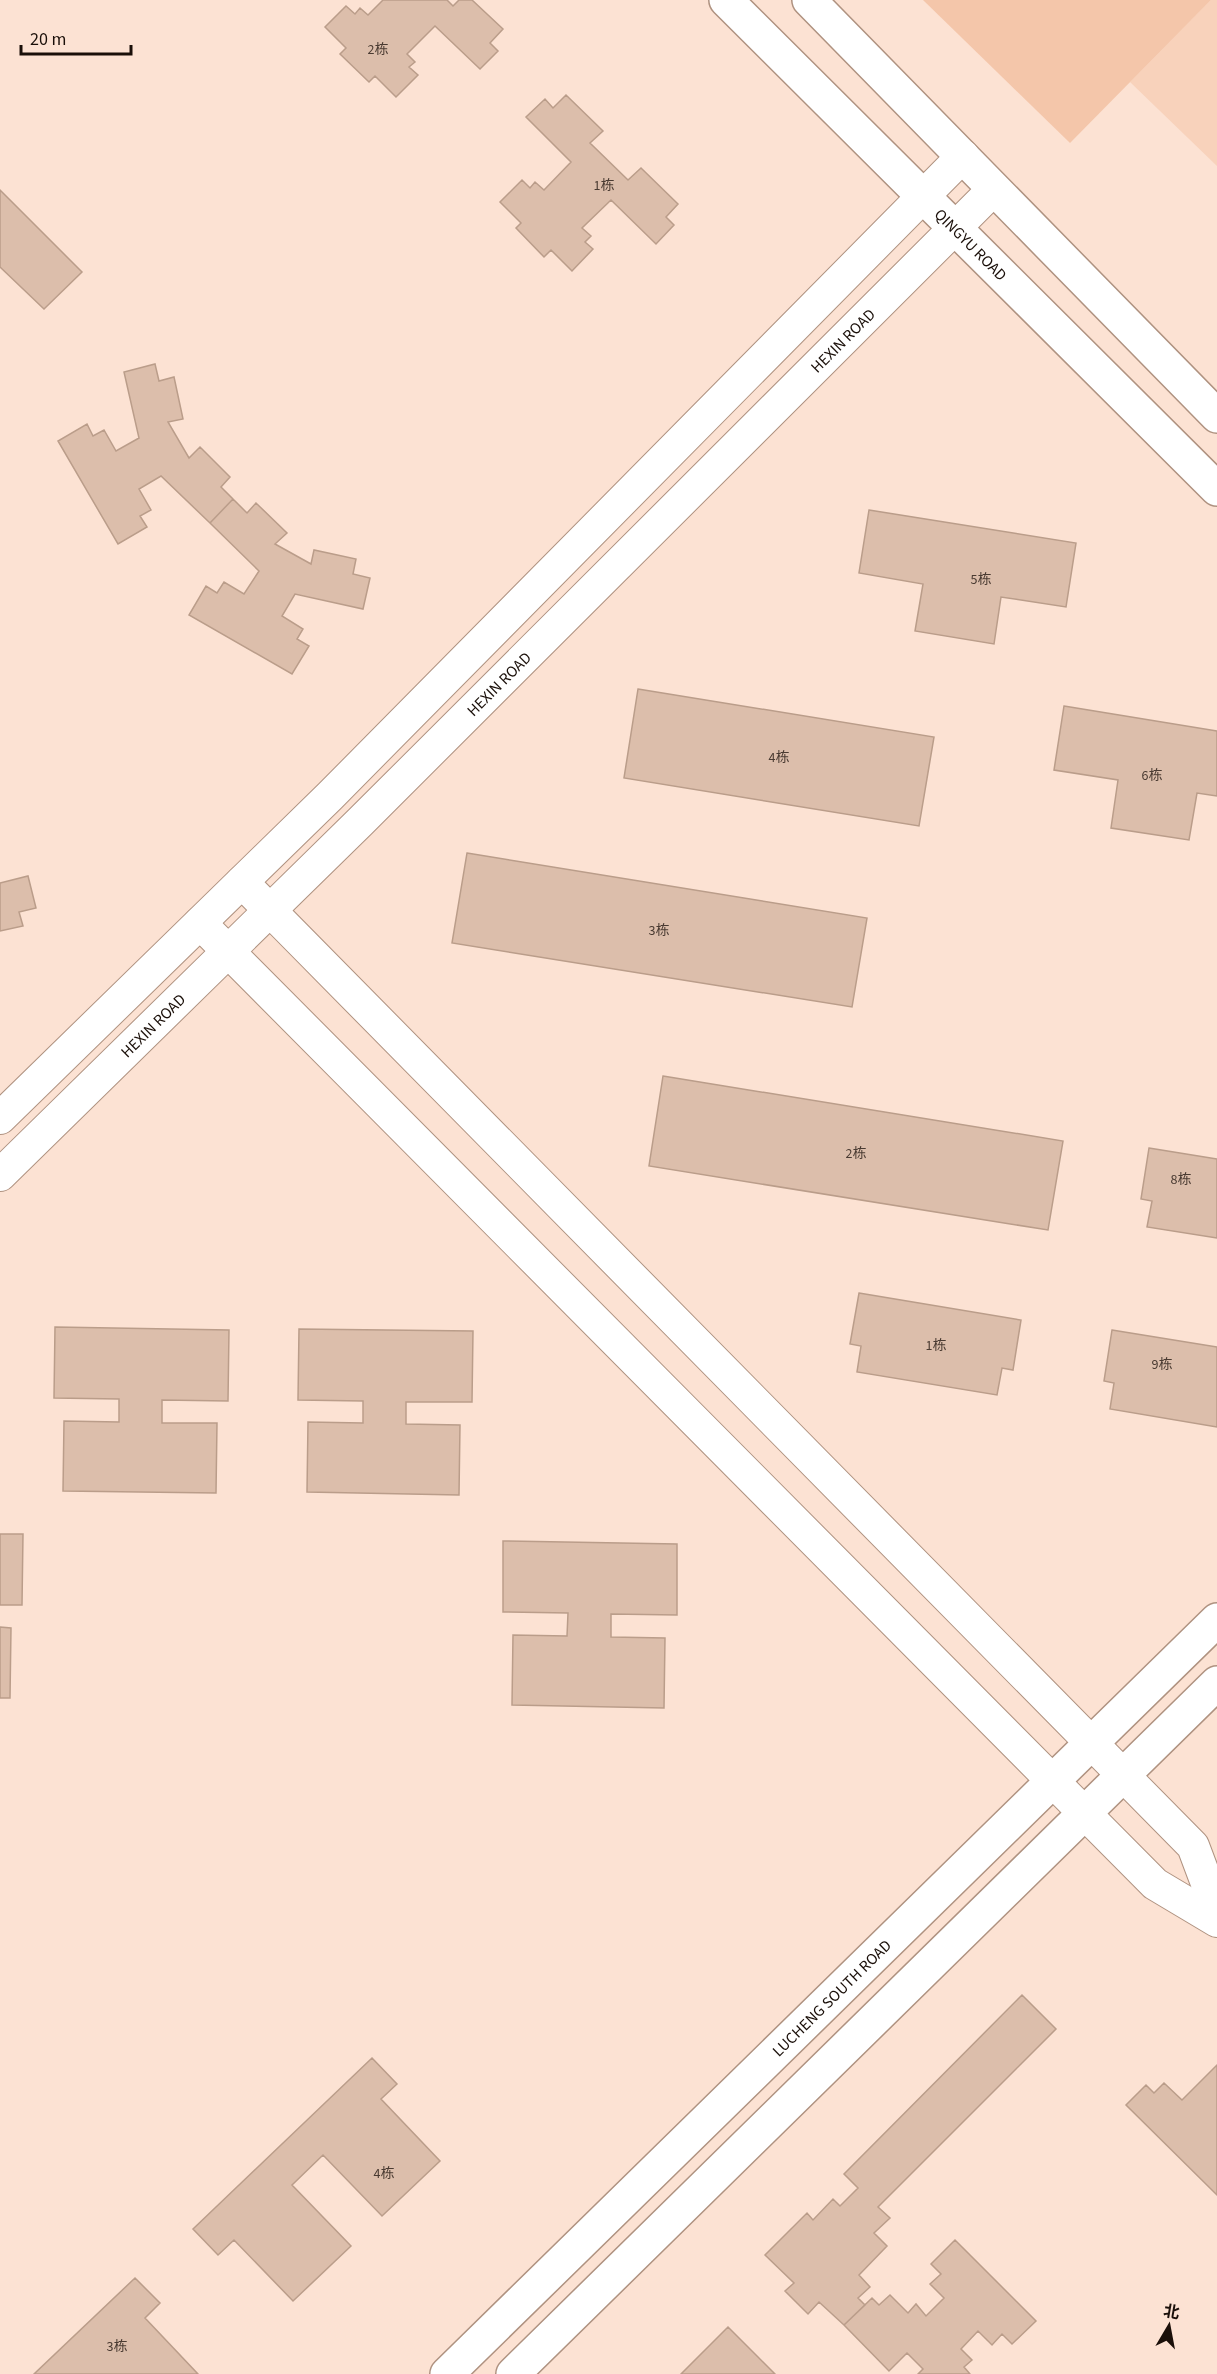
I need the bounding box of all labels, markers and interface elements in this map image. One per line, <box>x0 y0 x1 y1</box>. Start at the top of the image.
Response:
scale bar <box>21 18 130 56</box>
text: 20 m <box>30 27 66 52</box>
house number: 2栋 <box>368 40 388 60</box>
house number: 1栋 <box>594 176 614 196</box>
street label: QINGYU ROAD <box>929 204 1012 286</box>
street label: HEXIN ROAD <box>806 304 880 378</box>
house number: 5栋 <box>971 570 991 590</box>
street label: HEXIN ROAD <box>462 647 537 721</box>
house number: 4栋 <box>769 748 789 768</box>
house number: 6栋 <box>1142 766 1162 786</box>
house number: 3栋 <box>649 921 669 941</box>
street label: HEXIN ROAD <box>116 989 191 1063</box>
house number: 2栋 <box>846 1144 866 1164</box>
house number: 8栋 <box>1171 1170 1191 1190</box>
house number: 1栋 <box>926 1336 946 1356</box>
house number: 9栋 <box>1152 1355 1172 1375</box>
street label: LUCHENG SOUTH ROAD <box>768 1935 897 2062</box>
house number: 4栋 <box>374 2164 394 2184</box>
north arrow <box>1139 2296 1199 2356</box>
text: 北 <box>1162 2300 1181 2324</box>
house number: 3栋 <box>107 2337 127 2357</box>

